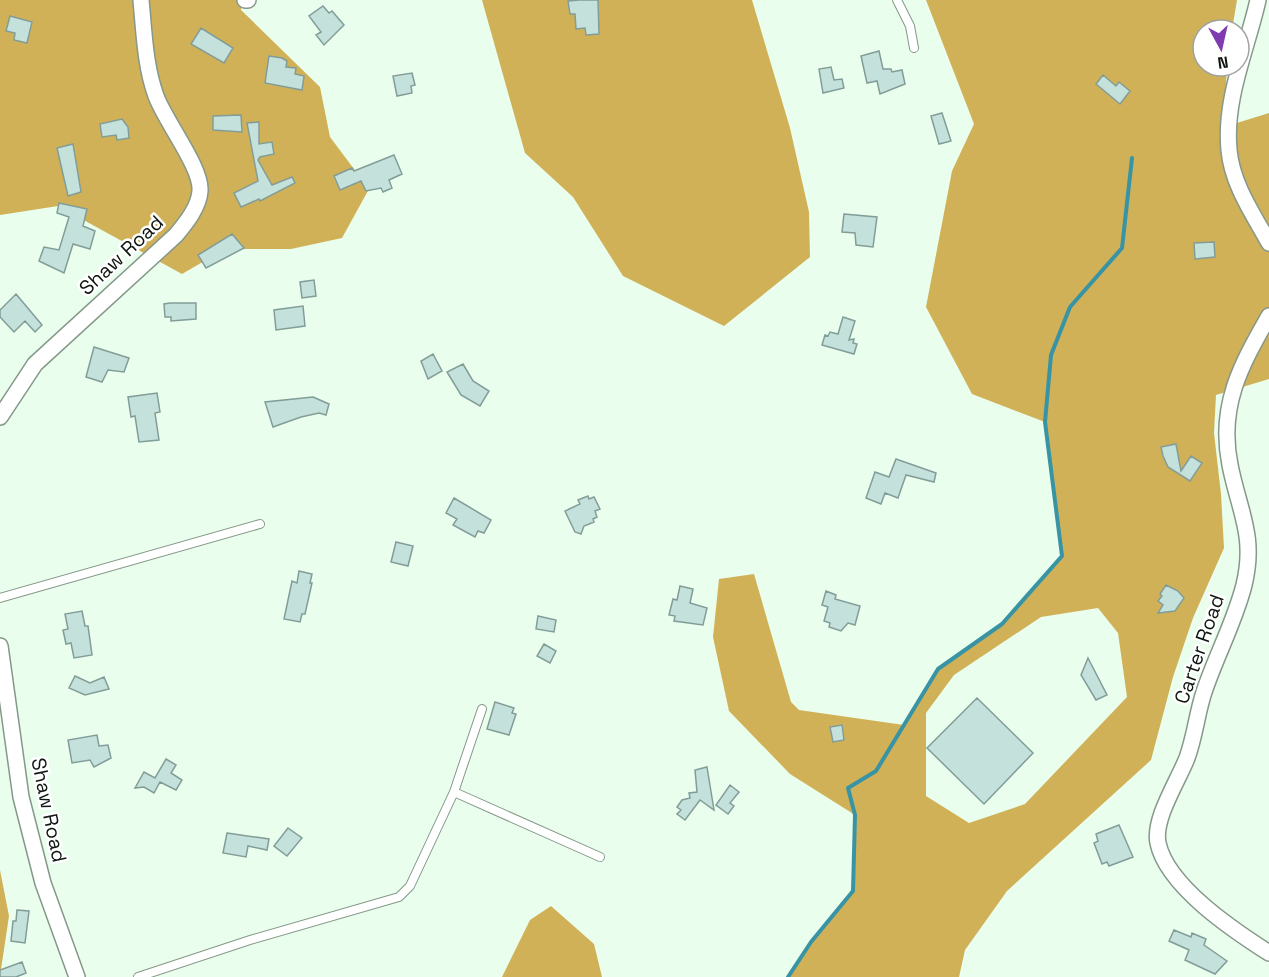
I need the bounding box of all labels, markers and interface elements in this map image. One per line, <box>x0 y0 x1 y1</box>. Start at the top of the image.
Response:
north arrow <box>1191 18 1251 78</box>
text: N <box>1216 51 1230 74</box>
street label: Shaw Road <box>73 209 169 301</box>
street label: Carter Road <box>1168 591 1230 707</box>
street label: Shaw Road <box>25 755 73 865</box>

